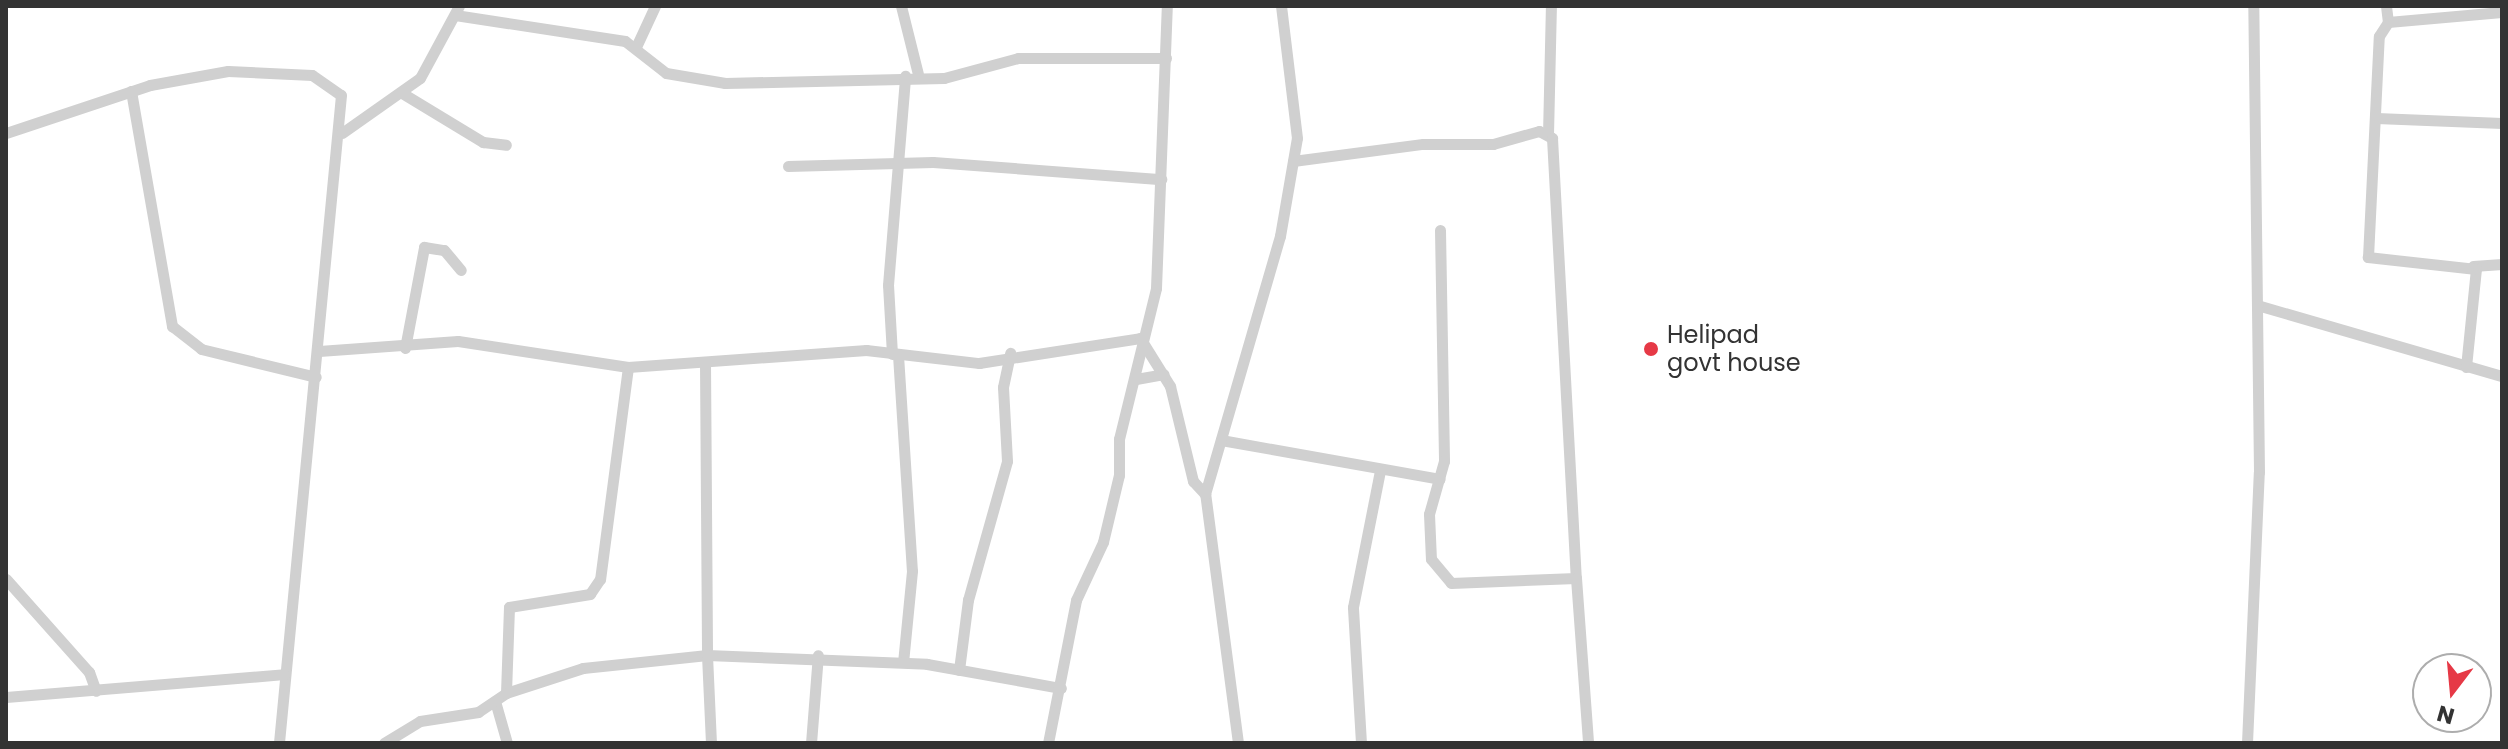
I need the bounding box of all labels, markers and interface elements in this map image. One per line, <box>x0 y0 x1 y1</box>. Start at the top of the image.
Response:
place label: Helipad govt house <box>1667 321 1801 377</box>
marker: Helipad govt house <box>1642 340 1660 358</box>
north arrow <box>2412 653 2492 733</box>
text: N <box>2434 697 2458 732</box>

